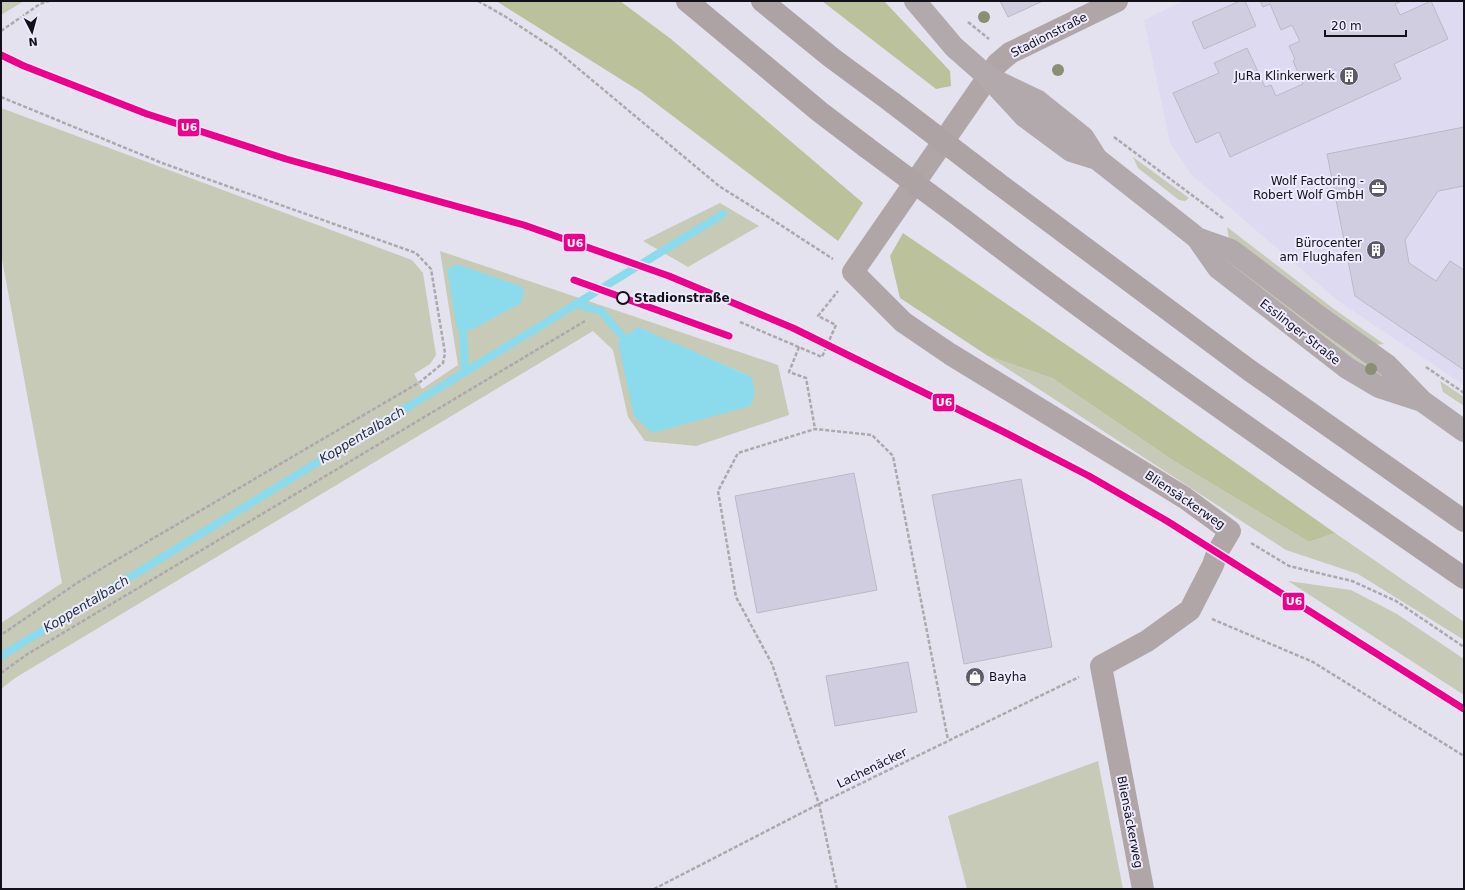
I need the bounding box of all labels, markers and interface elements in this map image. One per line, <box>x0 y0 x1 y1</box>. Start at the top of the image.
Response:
street label: Stadionstraße <box>1009 10 1089 60</box>
north arrow <box>12 12 52 52</box>
scale bar <box>1325 12 1406 38</box>
text: 20 m <box>1331 19 1362 33</box>
text: N <box>28 35 38 48</box>
building icon: JuRa Klinkerwerk <box>1338 65 1360 87</box>
place label: JuRa Klinkerwerk <box>1234 69 1335 83</box>
line badge: U6 <box>177 118 200 137</box>
text: U6 <box>181 121 198 134</box>
place label: Wolf Factoring - Robert Wolf GmbH <box>1253 174 1364 202</box>
office icon: Wolf Factoring - Robert Wolf GmbH <box>1367 177 1389 199</box>
line badge: U6 <box>563 233 586 252</box>
place label: Bürocenter am Flughafen <box>1280 236 1362 264</box>
text: U6 <box>567 237 584 250</box>
building icon: Bürocenter am Flughafen <box>1365 239 1387 261</box>
marker: Stadionstraße <box>616 291 630 305</box>
place label: Stadionstraße <box>634 291 730 305</box>
street label: Esslinger Straße <box>1257 296 1343 368</box>
line badge: U6 <box>932 393 955 412</box>
text: U6 <box>936 396 953 409</box>
water label: Koppentalbach <box>317 404 407 466</box>
street label: Bliensäckerweg <box>1142 468 1228 532</box>
water label: Koppentalbach <box>41 573 131 635</box>
line badge: U6 <box>1282 592 1305 611</box>
text: U6 <box>1286 595 1303 608</box>
shop icon: Bayha <box>964 666 986 688</box>
place label: Bayha <box>989 670 1027 684</box>
street label: Lachenäcker <box>835 745 909 791</box>
street label: Bliensäckerweg <box>1114 775 1146 869</box>

